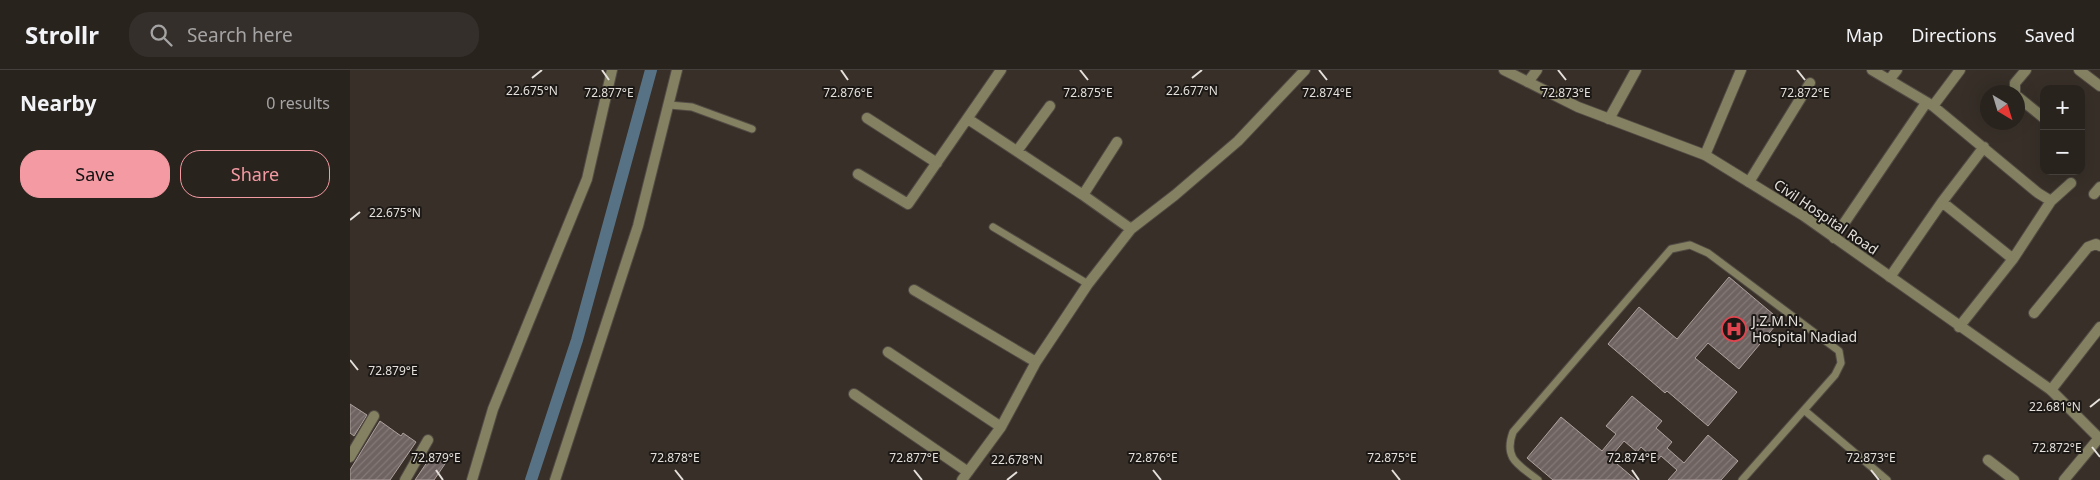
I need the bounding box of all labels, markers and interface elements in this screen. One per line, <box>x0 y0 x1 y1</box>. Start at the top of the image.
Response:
search box <box>129 12 479 57</box>
text: Strollr <box>25 18 99 51</box>
icon: search <box>147 21 175 49</box>
text: Search here <box>187 22 293 48</box>
text: Map <box>1846 23 1883 47</box>
text: Directions <box>1911 23 1997 47</box>
text: Saved <box>2025 23 2075 47</box>
text: 22.675°N <box>506 82 558 99</box>
text: 22.677°N <box>1166 82 1218 99</box>
text: 72.877°E <box>584 84 634 101</box>
text: 72.876°E <box>823 84 873 101</box>
text: 72.875°E <box>1063 84 1113 101</box>
text: 72.874°E <box>1302 84 1352 101</box>
text: 72.873°E <box>1541 84 1591 101</box>
text: 72.872°E <box>1780 84 1830 101</box>
north arrow <box>1980 85 2025 130</box>
map controls <box>2040 85 2085 175</box>
button: + <box>2040 85 2085 130</box>
text: Nearby <box>20 89 96 117</box>
text: 0 results <box>266 92 330 114</box>
button: − <box>2040 130 2085 175</box>
button: Save <box>20 150 170 198</box>
button: Share <box>180 150 330 198</box>
street label: Civil Hospital Road <box>1770 175 1882 259</box>
text: 22.675°N <box>369 204 421 221</box>
place label: J.Z.M.N. Hospital Nadiad <box>1750 311 1857 346</box>
hospital icon: J.Z.M.N. Hospital Nadiad <box>1721 316 1747 342</box>
text: 72.879°E <box>368 362 418 379</box>
text: 22.681°N <box>2029 398 2081 415</box>
text: 72.872°E <box>2032 439 2082 456</box>
text: 72.879°E <box>411 449 461 466</box>
text: 72.878°E <box>650 449 700 466</box>
text: 72.877°E <box>889 449 939 466</box>
text: 72.876°E <box>1128 449 1178 466</box>
text: 72.875°E <box>1367 449 1417 466</box>
text: 72.874°E <box>1607 449 1657 466</box>
text: 72.873°E <box>1846 449 1896 466</box>
text: 22.678°N <box>991 451 1043 468</box>

